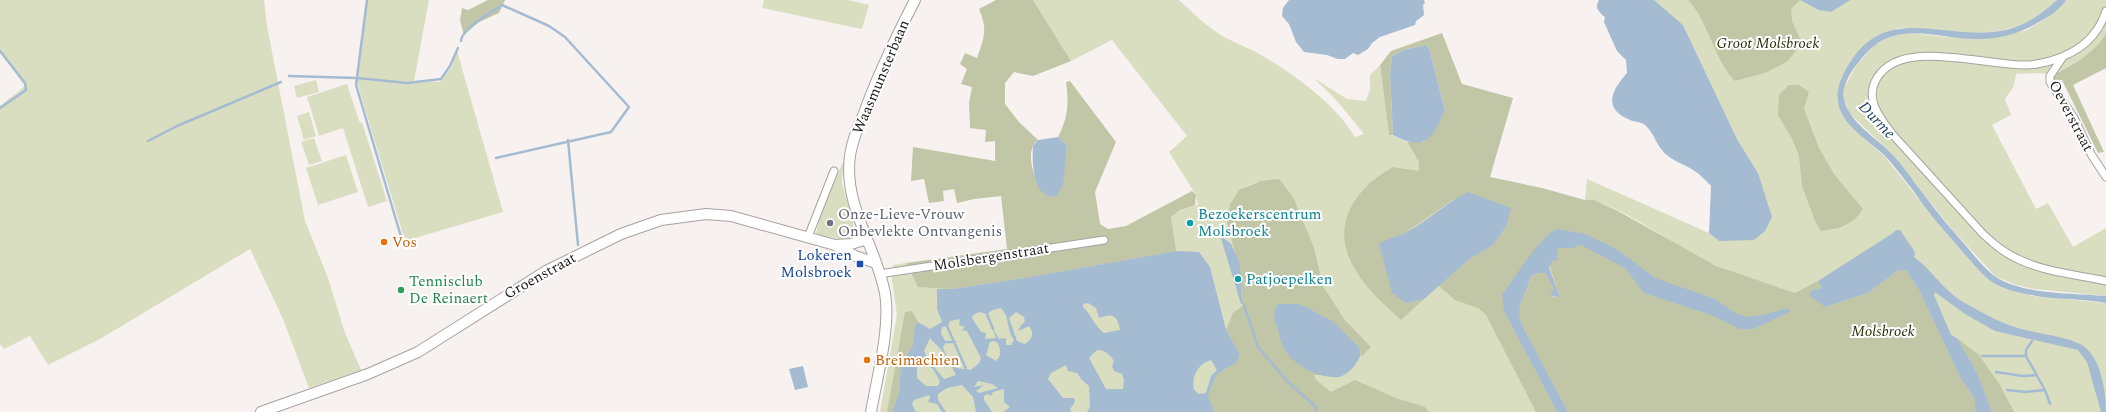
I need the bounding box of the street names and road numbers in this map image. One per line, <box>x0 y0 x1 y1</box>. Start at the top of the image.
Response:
street label: Waasmunsterbaan <box>847 16 916 138</box>
street label: Oeverstraat <box>2043 76 2099 156</box>
street label: Molsbergenstraat <box>932 237 1050 277</box>
street label: Groenstraat <box>500 247 580 305</box>

